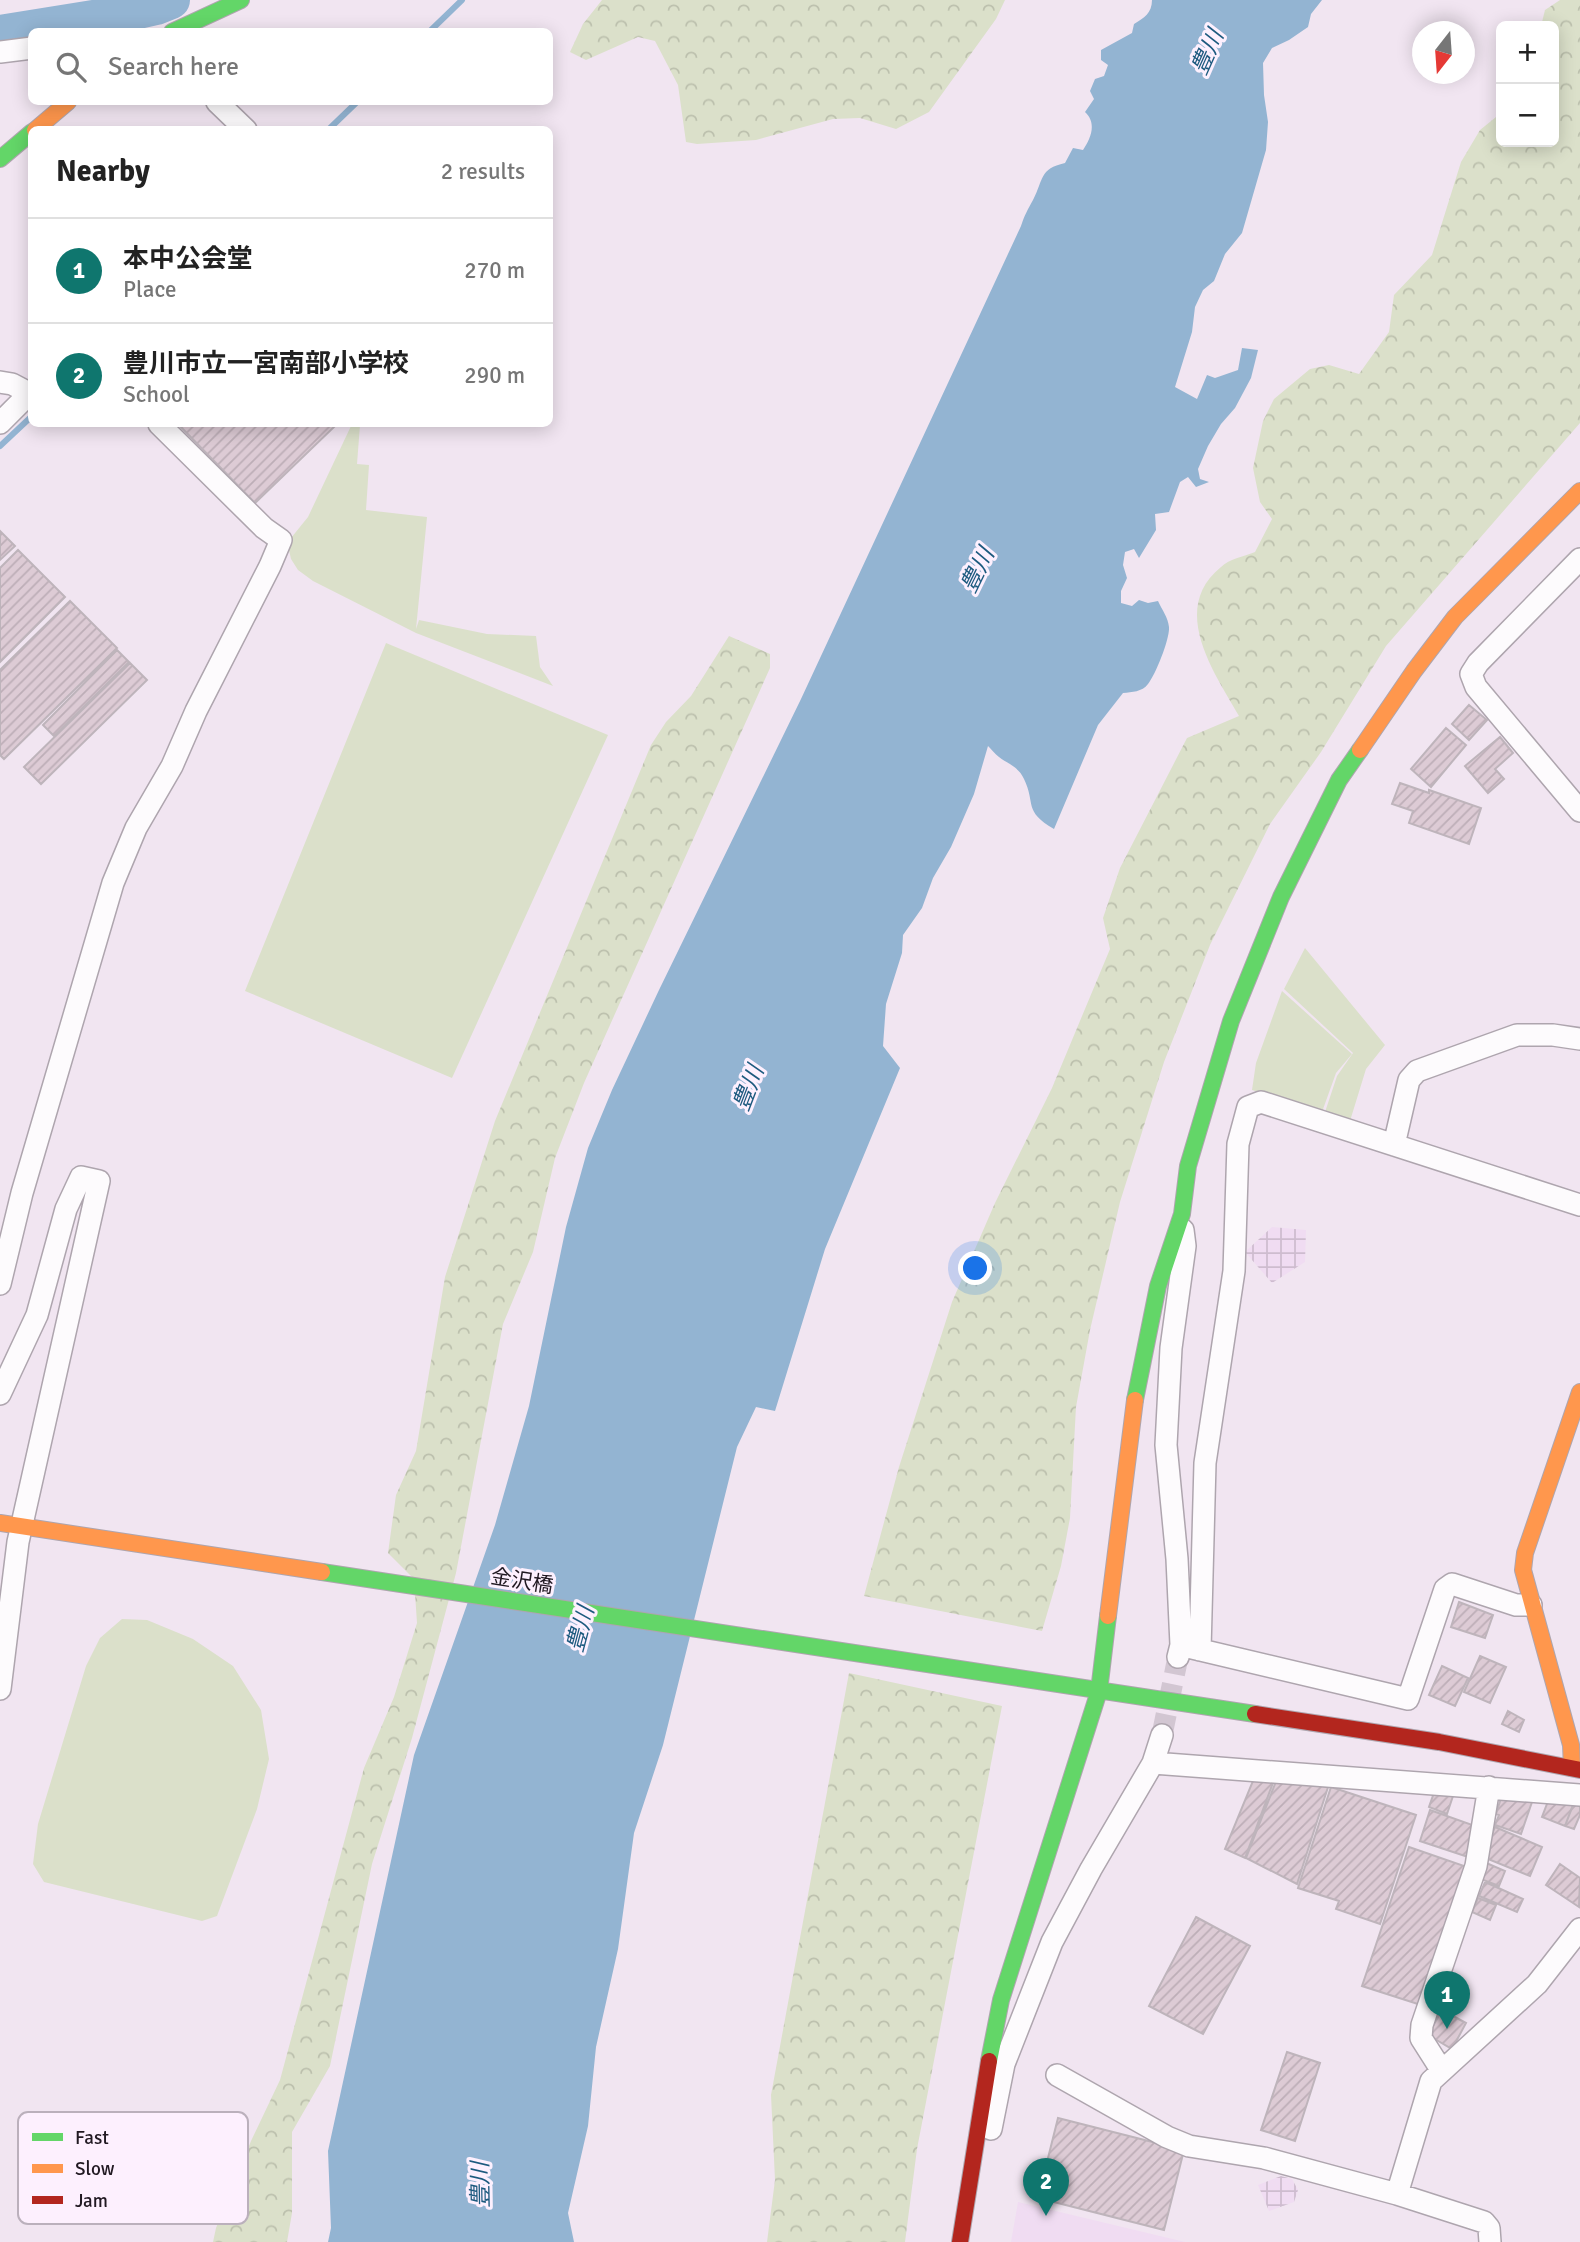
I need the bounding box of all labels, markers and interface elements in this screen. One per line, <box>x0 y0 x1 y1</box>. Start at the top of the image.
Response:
north arrow <box>1412 21 1475 84</box>
map controls <box>1496 21 1559 147</box>
button: + <box>1496 21 1559 84</box>
water label: 豊川 <box>1185 23 1231 79</box>
search box <box>28 28 553 105</box>
icon: search <box>52 48 90 86</box>
text: Search here <box>108 51 239 83</box>
button: − <box>1496 84 1559 147</box>
text: Nearby <box>56 153 150 190</box>
text: 2 results <box>441 157 525 186</box>
text: 本中公会堂 <box>123 243 253 275</box>
text: 1 <box>73 256 85 285</box>
text: 270 m <box>464 256 525 285</box>
text: Place <box>123 275 177 304</box>
text: 豊川市立一宮南部小学校 <box>123 348 409 380</box>
text: 2 <box>73 361 85 390</box>
text: 290 m <box>464 361 525 390</box>
text: School <box>123 380 190 409</box>
water label: 豊川 <box>954 540 1002 597</box>
water label: 豊川 <box>727 1059 771 1115</box>
your location <box>958 1251 992 1285</box>
street label: 金沢橋 <box>489 1563 555 1599</box>
water label: 豊川 <box>561 1600 601 1655</box>
pin: 1 <box>1424 1971 1470 2029</box>
legend <box>18 2112 248 2224</box>
text: Fast <box>75 2126 109 2150</box>
text: Slow <box>75 2157 115 2181</box>
pin: 2 <box>1023 2158 1069 2216</box>
water label: 豊川 <box>466 2159 495 2208</box>
text: Jam <box>75 2189 108 2213</box>

